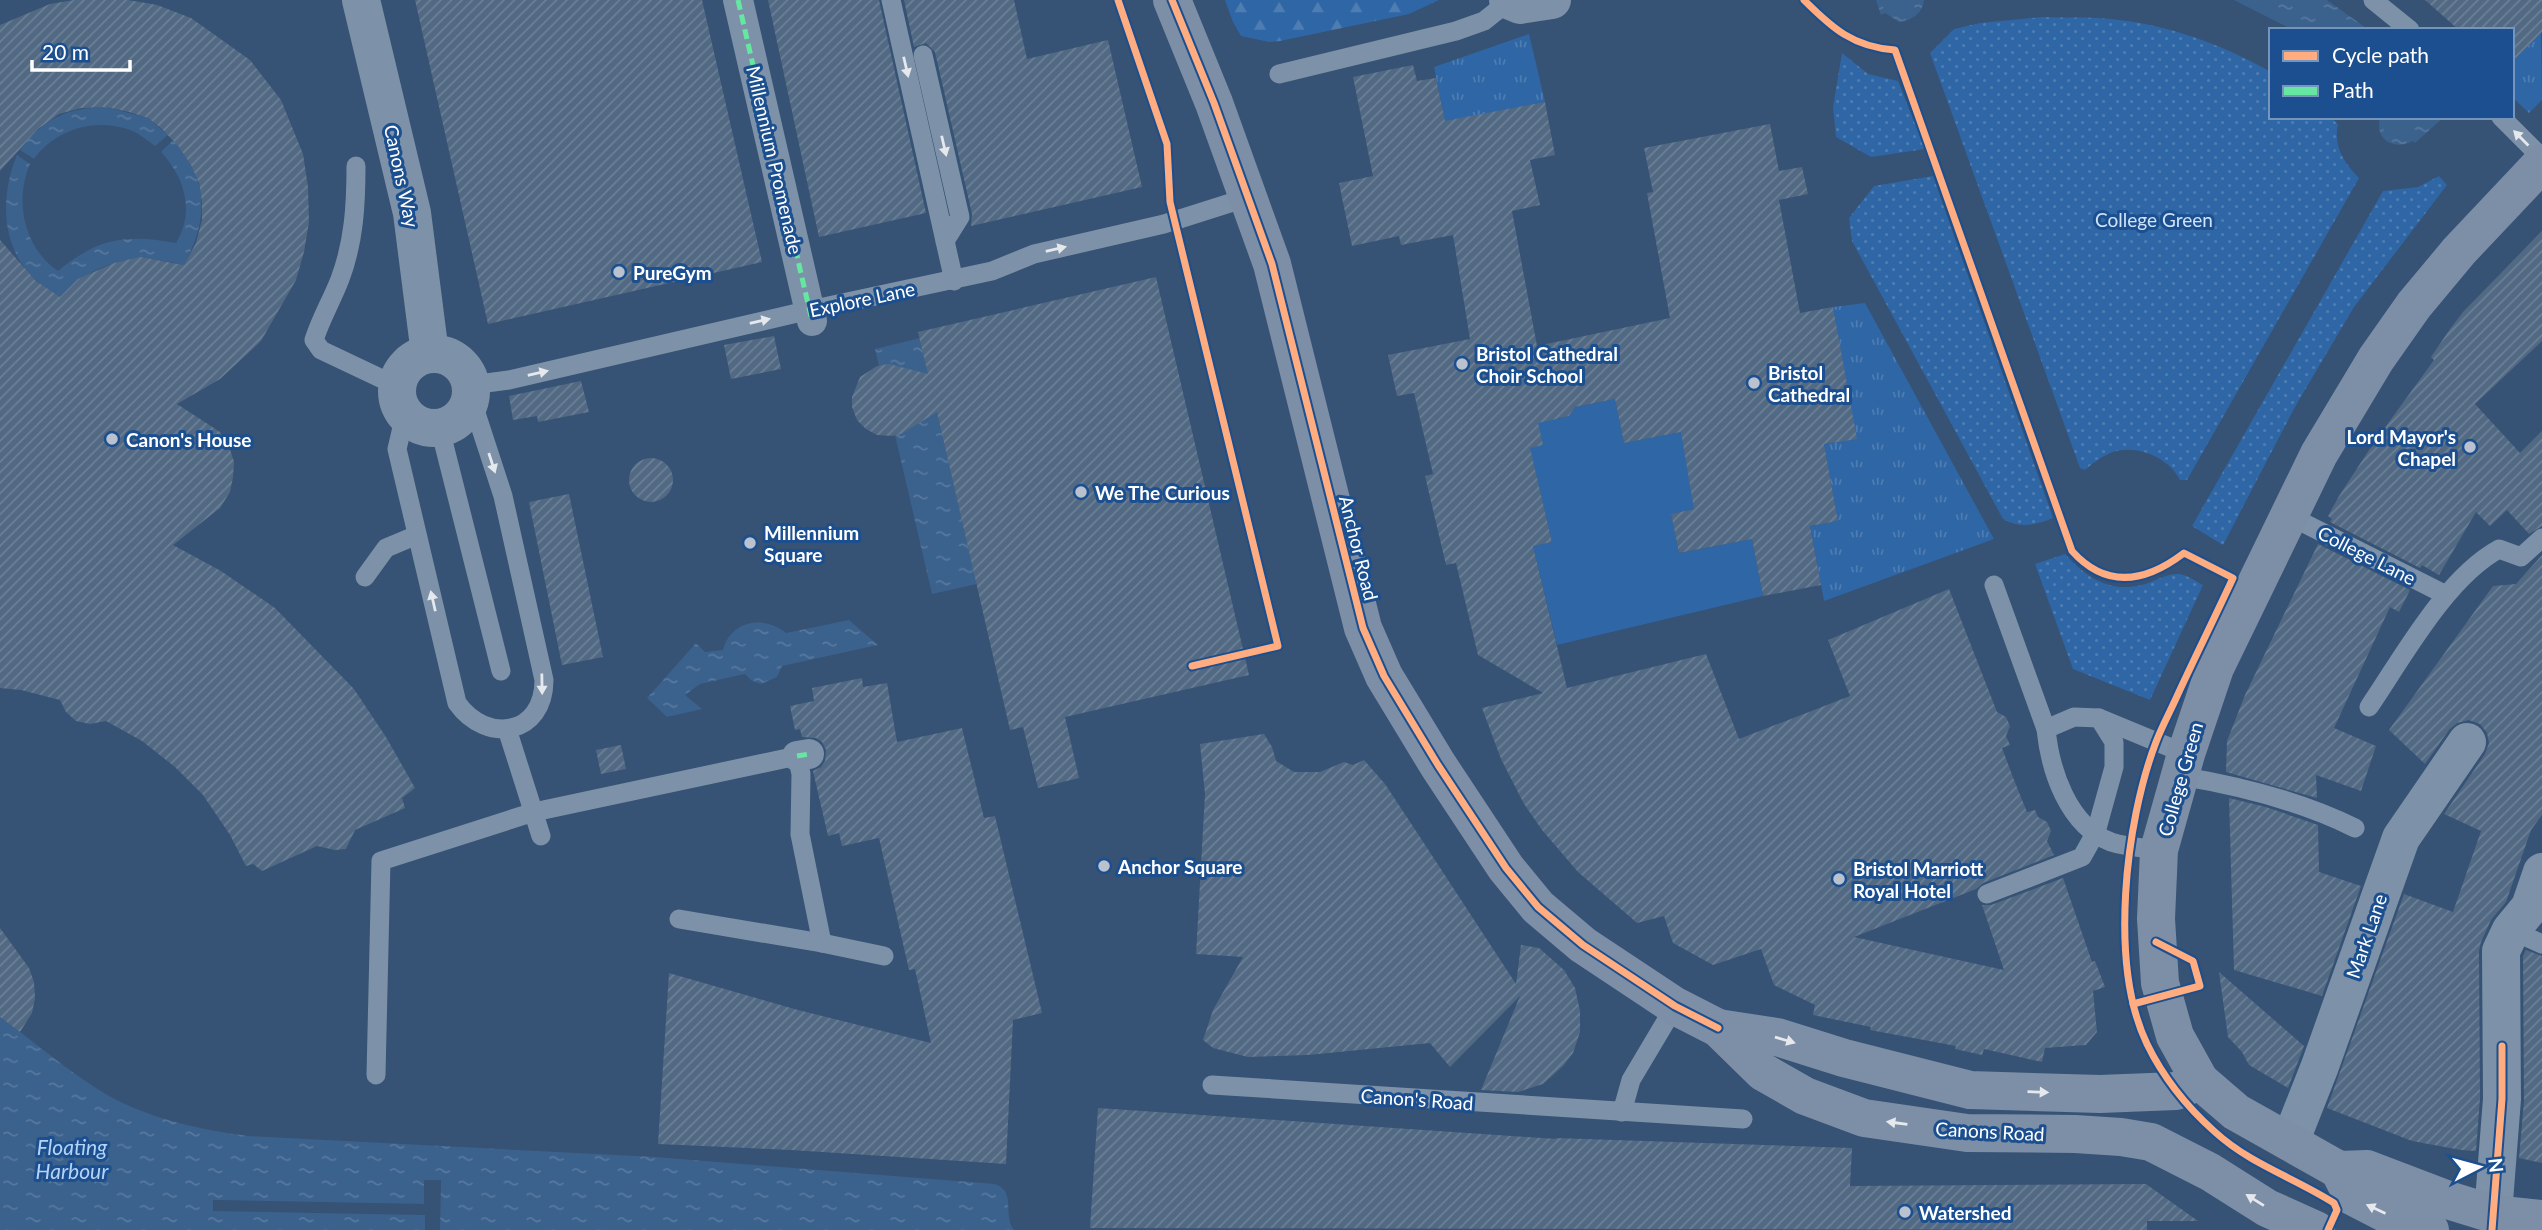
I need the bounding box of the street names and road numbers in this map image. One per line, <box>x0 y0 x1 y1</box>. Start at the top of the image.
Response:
street label: Millennium Promenade <box>742 63 808 257</box>
street label: Canons Way <box>380 122 424 230</box>
street label: Explore Lane <box>807 277 917 321</box>
street label: Anchor Road <box>1335 493 1383 603</box>
street label: College Lane <box>2314 521 2420 589</box>
street label: College Green <box>2153 719 2207 839</box>
street label: Mark Lane <box>2341 891 2391 981</box>
street label: Canon's Road <box>1360 1084 1474 1114</box>
street label: Canons Road <box>1935 1117 2045 1145</box>

